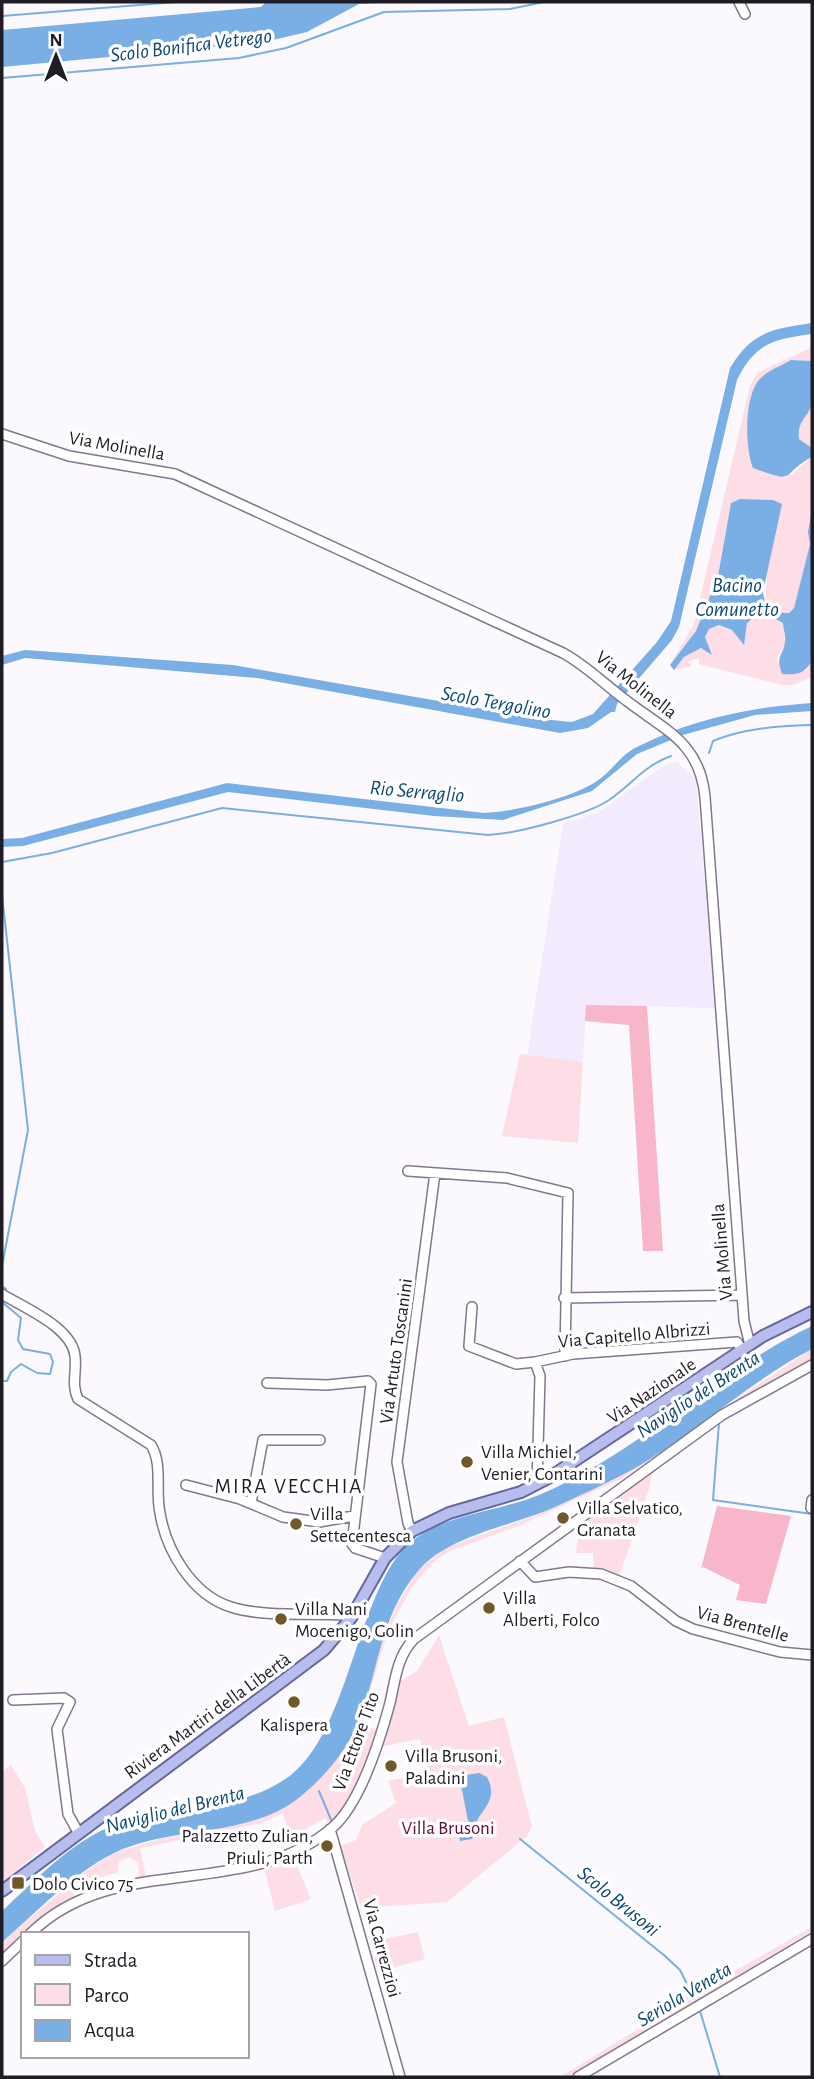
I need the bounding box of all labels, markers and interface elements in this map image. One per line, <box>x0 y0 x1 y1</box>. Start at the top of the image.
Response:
north arrow <box>21 21 91 91</box>
water label: Scolo Bonifica Vetrego <box>109 25 273 66</box>
text: N <box>49 31 63 50</box>
street label: Via Molinella <box>67 429 166 464</box>
water label: Bacino Comunetto <box>695 575 779 620</box>
street label: Via Molinella <box>592 648 680 723</box>
water label: Scolo Tergolino <box>439 683 552 722</box>
water label: Rio Serraglio <box>369 777 465 806</box>
street label: Via Molinella <box>709 1202 736 1301</box>
street label: Via Artuto Toscanini <box>377 1277 416 1425</box>
street label: Via Capitello Albrizzi <box>557 1319 711 1352</box>
water label: Naviglio del Brenta <box>633 1347 764 1442</box>
street label: Via Nazionale <box>604 1355 700 1428</box>
place label: Villa Michiel, Venier, Contarini <box>481 1443 603 1484</box>
marker: Villa Michiel, Venier, Contarini <box>459 1454 475 1470</box>
district label: MIRA VECCHIA <box>214 1476 364 1497</box>
place label: Villa Selvatico, Granata <box>577 1499 683 1540</box>
place label: Villa Settecentesca <box>310 1505 412 1546</box>
marker: Villa Selvatico, Granata <box>555 1510 571 1526</box>
marker: Villa Settecentesca <box>288 1516 304 1532</box>
place label: Villa Alberti, Folco <box>503 1589 600 1630</box>
place label: Villa Nani Mocenigo, Golin <box>295 1600 414 1641</box>
marker: Villa Alberti, Folco <box>481 1600 497 1616</box>
street label: Via Brentelle <box>694 1603 791 1646</box>
marker: Villa Nani Mocenigo, Golin <box>273 1611 289 1627</box>
street label: Riviera Martiri della Libertà <box>121 1650 295 1783</box>
street label: Via Ettore Tito <box>330 1689 383 1794</box>
marker: Kalispera <box>286 1694 302 1710</box>
place label: Kalispera <box>260 1716 328 1735</box>
place label: Villa Brusoni, Paladini <box>405 1747 502 1788</box>
marker: Villa Brusoni, Paladini <box>383 1758 399 1774</box>
water label: Naviglio del Brenta <box>103 1782 247 1837</box>
park label: Villa Brusoni <box>401 1819 495 1838</box>
place label: Palazzetto Zulian, Priuli, Parth <box>181 1827 313 1868</box>
marker: Palazzetto Zulian, Priuli, Parth <box>319 1838 335 1854</box>
water label: Scolo Brusoni <box>574 1862 664 1941</box>
marker: Dolo Civico 75 <box>10 1875 26 1891</box>
place label: Dolo Civico 75 <box>32 1875 134 1894</box>
street label: Via Carrezzioi <box>359 1897 404 2000</box>
legend <box>21 1932 248 2058</box>
text: Strada <box>84 1950 138 1971</box>
water label: Seriola Veneta <box>633 1958 735 2031</box>
text: Parco <box>84 1985 129 2006</box>
text: Acqua <box>84 2020 135 2041</box>

